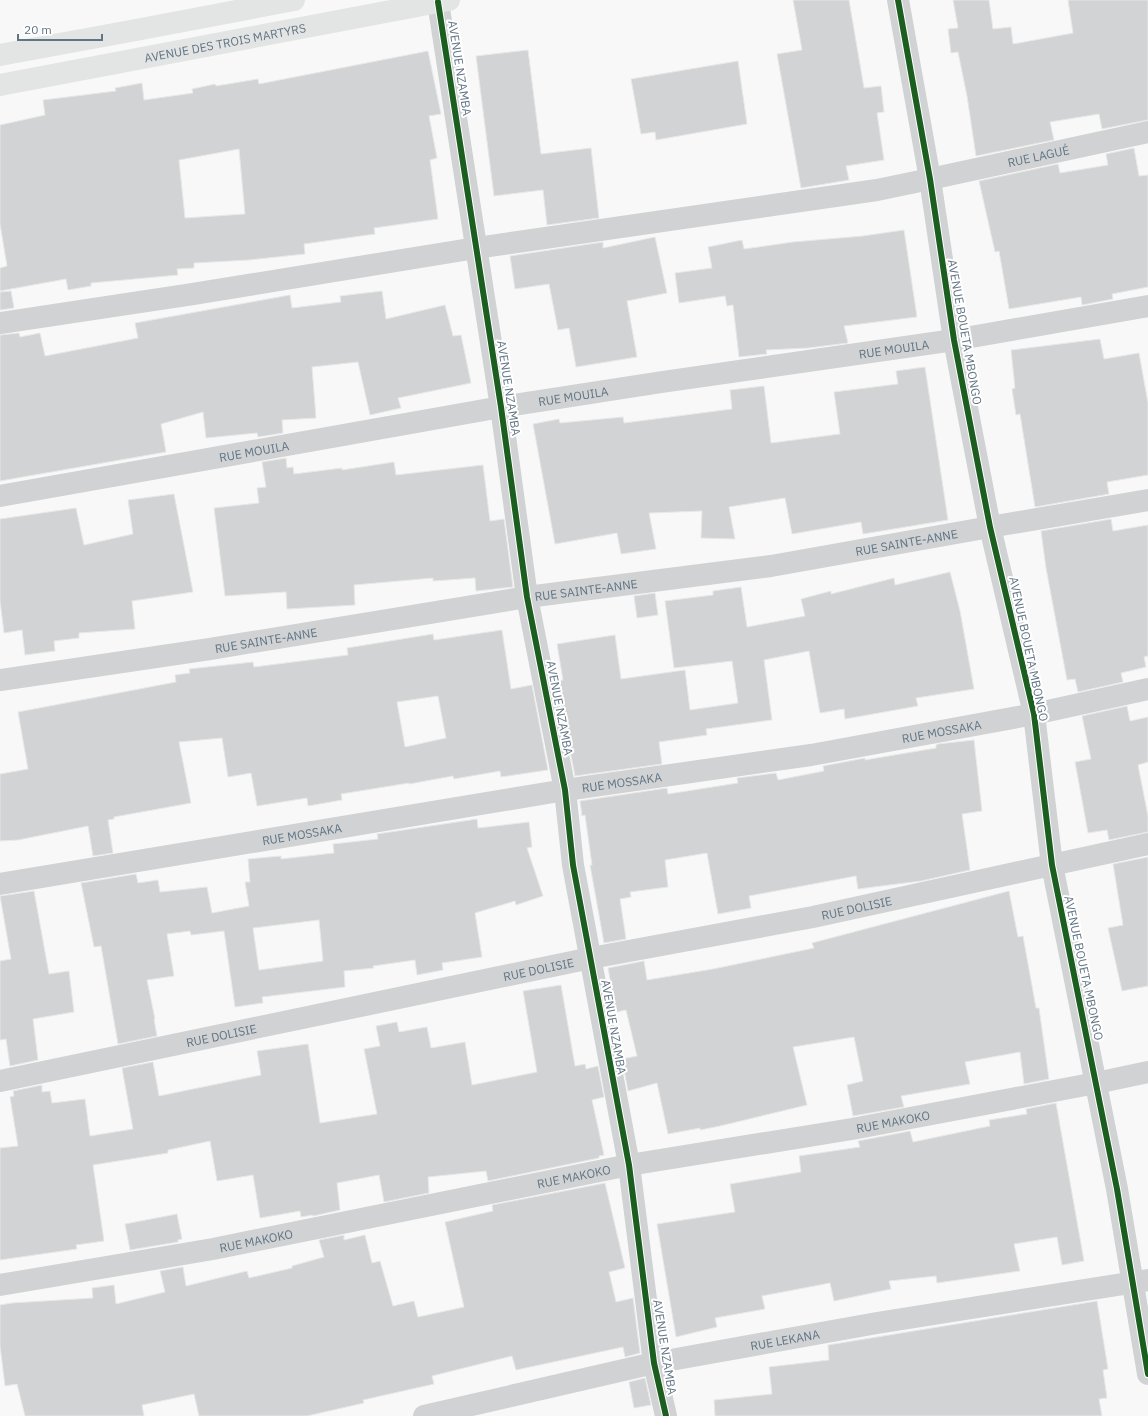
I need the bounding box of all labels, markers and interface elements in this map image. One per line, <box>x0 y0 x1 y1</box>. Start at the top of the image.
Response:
scale bar <box>18 16 102 42</box>
street label: AVENUE NZAMBA <box>445 19 475 117</box>
street label: AVENUE DES TROIS MARTYRS <box>143 20 307 65</box>
text: 20 m <box>24 22 52 37</box>
street label: RUE LAGUÉ <box>1006 142 1071 170</box>
street label: AVENUE BOUETA MBONGO <box>945 258 985 406</box>
street label: RUE MOUILA <box>858 336 930 361</box>
street label: AVENUE NZAMBA <box>494 339 524 437</box>
street label: RUE MOUILA <box>537 383 610 409</box>
street label: RUE MOUILA <box>218 437 290 464</box>
street label: RUE SAINTE-ANNE <box>854 525 959 558</box>
street label: AVENUE BOUETA MBONGO <box>1006 575 1052 723</box>
street label: RUE SAINTE-ANNE <box>534 576 638 603</box>
street label: RUE SAINTE-ANNE <box>214 624 318 656</box>
street label: AVENUE NZAMBA <box>543 659 577 757</box>
street label: RUE MOSSAKA <box>901 716 983 746</box>
street label: RUE MOSSAKA <box>581 769 663 795</box>
street label: RUE MOSSAKA <box>261 820 343 848</box>
street label: RUE DOLISIE <box>820 893 893 922</box>
street label: AVENUE BOUETA MBONGO <box>1061 894 1107 1042</box>
street label: RUE DOLISIE <box>502 954 575 984</box>
street label: AVENUE NZAMBA <box>598 978 630 1076</box>
street label: RUE DOLISIE <box>185 1020 258 1050</box>
street label: RUE MAKOKO <box>855 1107 931 1136</box>
street label: RUE MAKOKO <box>536 1161 612 1191</box>
street label: RUE MAKOKO <box>218 1226 294 1255</box>
street label: AVENUE NZAMBA <box>650 1298 680 1396</box>
street label: RUE LEKANA <box>749 1326 821 1353</box>

